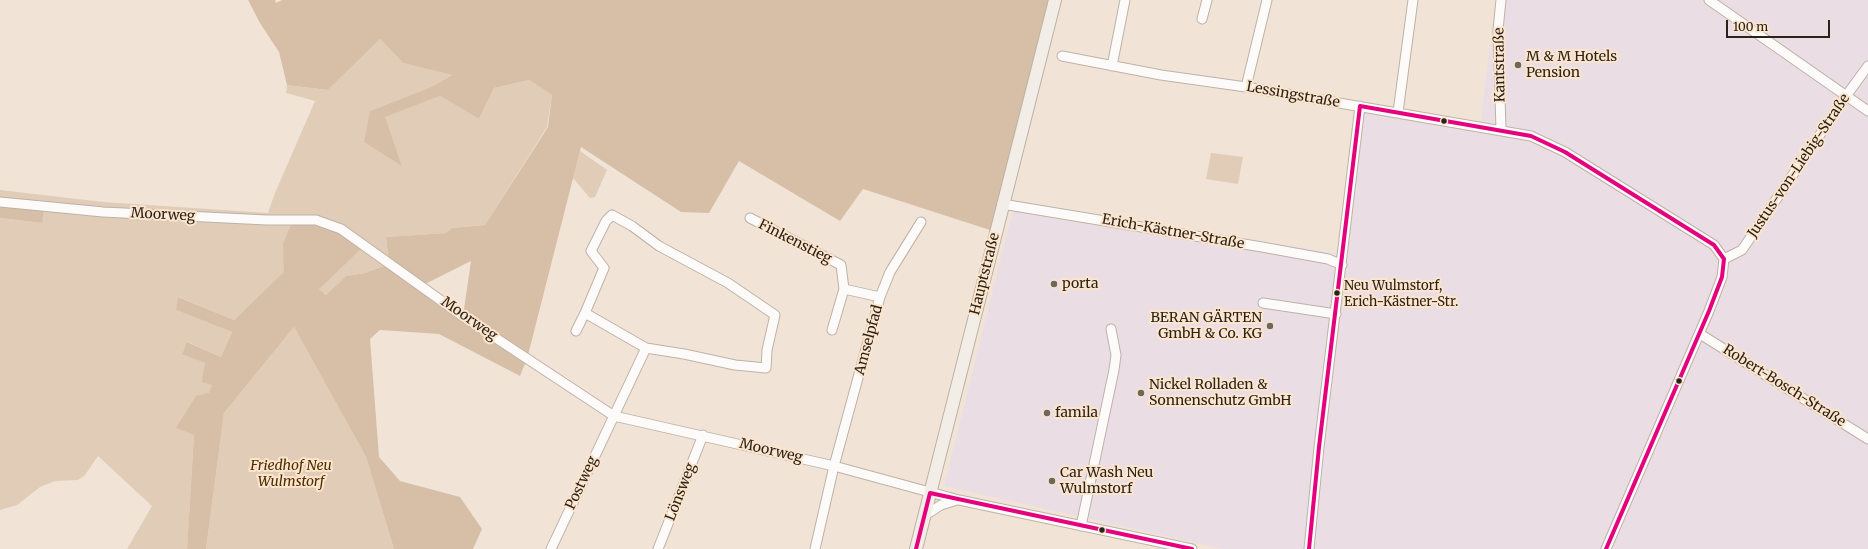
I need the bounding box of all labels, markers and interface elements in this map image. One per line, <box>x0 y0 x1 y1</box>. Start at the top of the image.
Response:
scale bar <box>1728 12 1832 38</box>
text: 100 m <box>1733 19 1768 34</box>
street label: Kantstraße <box>1491 27 1509 103</box>
place label: M & M Hotels Pension <box>1526 49 1617 82</box>
marker: M & M Hotels Pension <box>1513 60 1523 70</box>
street label: Lessingstraße <box>1245 79 1341 111</box>
street label: Justus-von-Liebig-Straße <box>1744 91 1854 241</box>
unlabelled marker <box>1439 116 1449 126</box>
street label: Moorweg <box>130 205 196 225</box>
street label: Erich-Kästner-Straße <box>1100 211 1246 253</box>
street label: Finkenstieg <box>756 216 834 268</box>
street label: Hauptstraße <box>967 231 1003 317</box>
place label: porta <box>1062 276 1098 292</box>
place label: Neu Wulmstorf, Erich-Kästner-Str. <box>1344 278 1458 309</box>
marker: porta <box>1049 279 1059 289</box>
marker: Neu Wulmstorf, Erich-Kästner-Str. <box>1332 288 1342 298</box>
street label: Moorweg <box>438 294 500 344</box>
street label: Amselpfad <box>852 303 886 377</box>
place label: BERAN GÄRTEN GmbH & Co. KG <box>1151 310 1262 342</box>
marker: BERAN GÄRTEN GmbH & Co. KG <box>1265 321 1275 331</box>
street label: Robert-Bosch-Straße <box>1720 341 1848 431</box>
unlabelled marker <box>1674 376 1684 386</box>
place label: Nickel Rolladen & Sonnenschutz GmbH <box>1149 377 1292 410</box>
marker: Nickel Rolladen & Sonnenschutz GmbH <box>1136 388 1146 398</box>
place label: famila <box>1055 405 1098 421</box>
marker: famila <box>1042 408 1052 418</box>
street label: Moorweg <box>738 436 804 466</box>
street label: Postweg <box>562 454 602 512</box>
park label: Friedhof Neu Wulmstorf <box>250 458 332 490</box>
street label: Lönsweg <box>662 461 700 523</box>
place label: Car Wash Neu Wulmstorf <box>1060 465 1153 498</box>
marker: Car Wash Neu Wulmstorf <box>1047 476 1057 486</box>
unlabelled marker <box>1097 525 1107 535</box>

